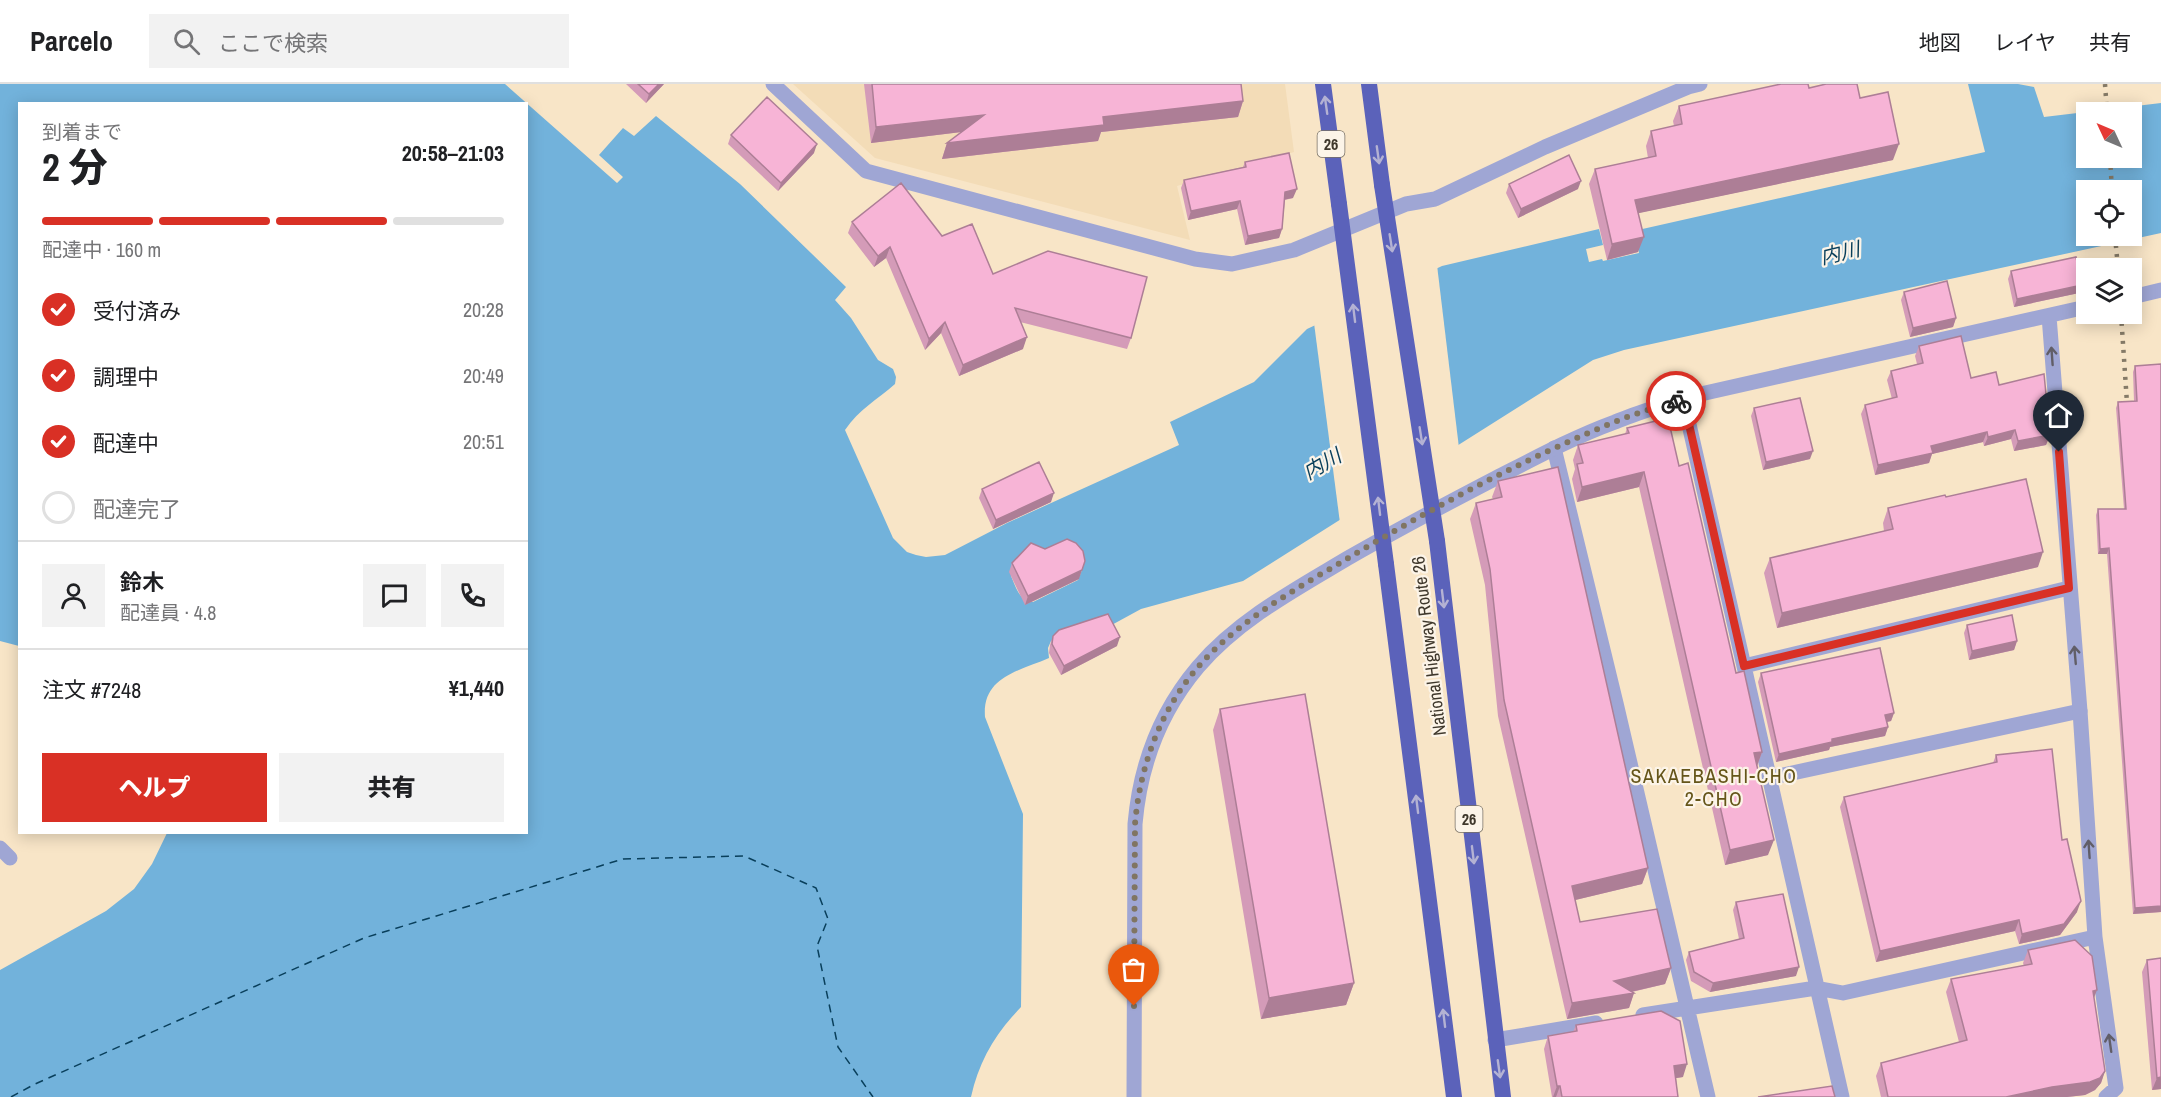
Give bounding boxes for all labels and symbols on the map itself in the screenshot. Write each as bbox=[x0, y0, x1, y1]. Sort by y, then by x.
one-way arrow bbox=[1320, 95, 1331, 115]
north arrow bbox=[2076, 102, 2142, 168]
road number: 26 bbox=[1318, 131, 1344, 157]
one-way arrow bbox=[1373, 145, 1384, 165]
one-way arrow bbox=[1386, 232, 1397, 252]
water label: 内川 bbox=[1817, 234, 1864, 270]
one-way arrow bbox=[1348, 304, 1359, 323]
one-way arrow bbox=[2046, 346, 2057, 366]
courier bbox=[1646, 371, 1706, 431]
pin bbox=[2033, 390, 2084, 452]
one-way arrow bbox=[1415, 425, 1426, 445]
water label: 内川 bbox=[1298, 441, 1348, 485]
one-way arrow bbox=[1373, 497, 1384, 517]
street label: National Highway Route 26 bbox=[1405, 555, 1452, 737]
one-way arrow bbox=[1438, 588, 1449, 608]
one-way arrow bbox=[2069, 645, 2080, 665]
district label: SAKAEBASHI-CHO 2-CHO bbox=[1631, 762, 1797, 812]
one-way arrow bbox=[1411, 794, 1422, 814]
road number: 26 bbox=[1456, 806, 1482, 832]
one-way arrow bbox=[2084, 840, 2095, 860]
one-way arrow bbox=[1468, 845, 1479, 864]
pin bbox=[1108, 944, 1159, 1006]
one-way arrow bbox=[1438, 1009, 1449, 1029]
one-way arrow bbox=[2104, 1034, 2115, 1054]
one-way arrow bbox=[1494, 1059, 1505, 1079]

